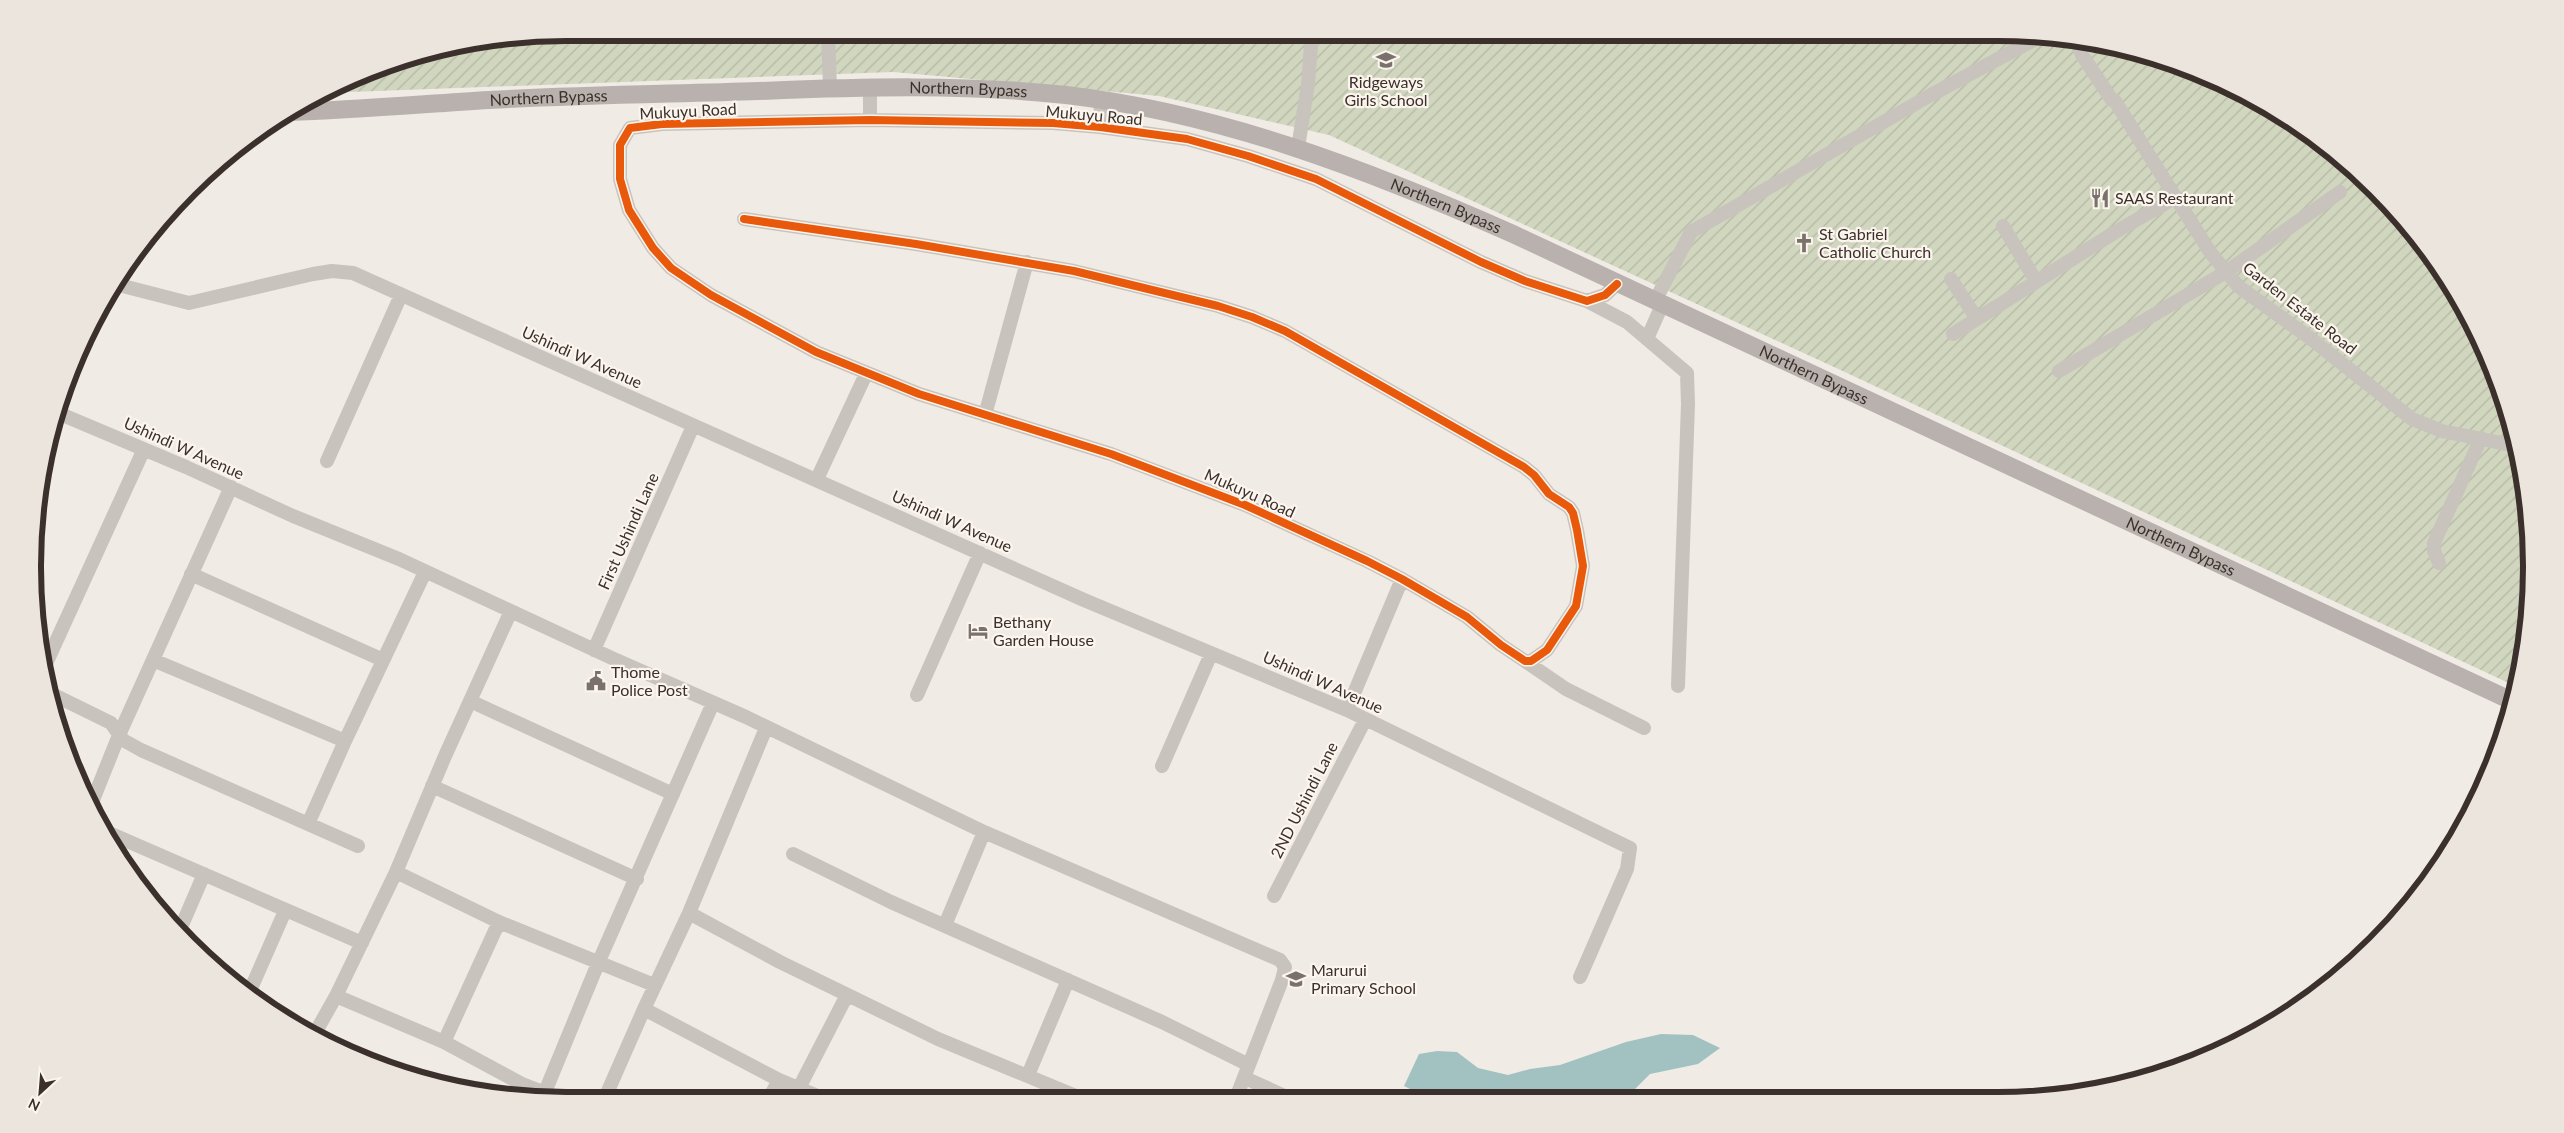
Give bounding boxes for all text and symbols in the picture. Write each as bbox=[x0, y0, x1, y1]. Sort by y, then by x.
school or university icon: Ridgeways Girls School bbox=[1375, 49, 1397, 71]
place label: Ridgeways Girls School bbox=[1344, 72, 1428, 109]
street label: Northern Bypass bbox=[909, 77, 1028, 100]
street label: Northern Bypass bbox=[489, 85, 608, 109]
street label: Mukuyu Road bbox=[639, 98, 737, 123]
street label: Mukuyu Road bbox=[1045, 101, 1143, 128]
street label: Northern Bypass bbox=[1388, 174, 1505, 237]
restaurant icon: SAAS Restaurant bbox=[2089, 187, 2111, 209]
place label: SAAS Restaurant bbox=[2115, 188, 2234, 207]
place label: St Gabriel Catholic Church bbox=[1819, 224, 1931, 261]
church icon: St Gabriel Catholic Church bbox=[1793, 232, 1815, 254]
street label: Garden Estate Road bbox=[2240, 257, 2361, 358]
street label: Ushindi W Avenue bbox=[519, 322, 645, 392]
street label: Northern Bypass bbox=[1757, 341, 1872, 408]
street label: Ushindi W Avenue bbox=[121, 413, 247, 483]
street label: Mukuyu Road bbox=[1202, 464, 1299, 521]
street label: First Ushindi Lane bbox=[593, 469, 662, 592]
street label: Ushindi W Avenue bbox=[889, 486, 1015, 556]
street label: Northern Bypass bbox=[2124, 512, 2239, 579]
place label: Bethany Garden House bbox=[993, 612, 1094, 649]
hotel icon: Bethany Garden House bbox=[967, 620, 989, 642]
street label: Ushindi W Avenue bbox=[1260, 647, 1386, 717]
place label: Thome Police Post bbox=[611, 662, 688, 699]
public building icon: Thome Police Post bbox=[585, 670, 607, 692]
street label: 2ND Ushindi Lane bbox=[1266, 738, 1341, 861]
place label: Marurui Primary School bbox=[1311, 960, 1416, 997]
school or university icon: Marurui Primary School bbox=[1285, 968, 1307, 990]
north arrow bbox=[15, 1068, 65, 1118]
text: N bbox=[26, 1095, 43, 1115]

